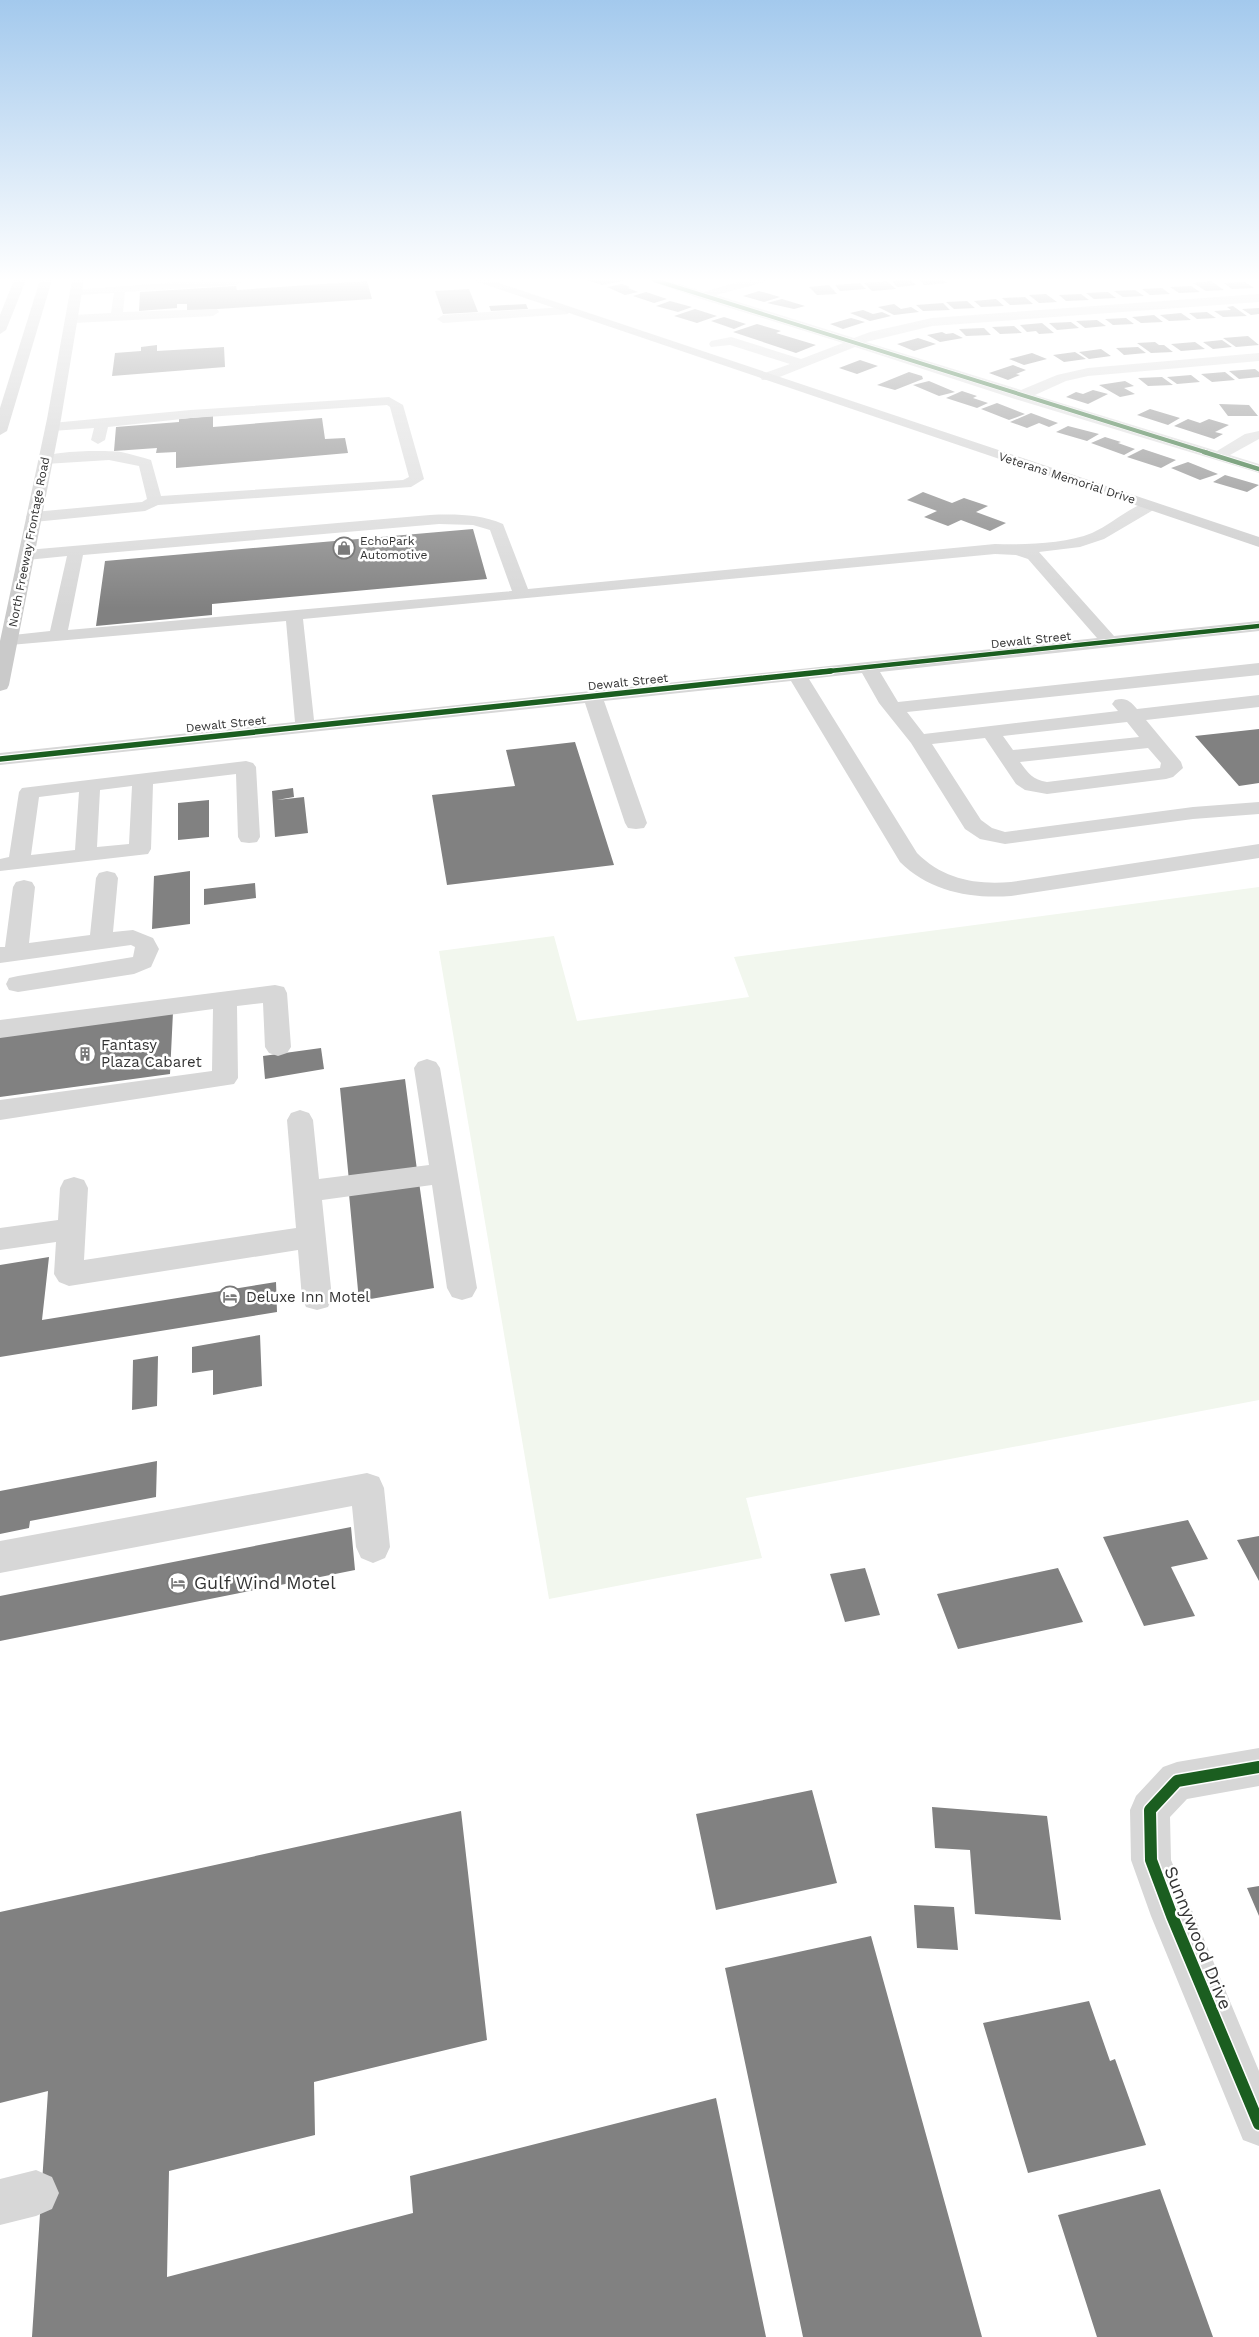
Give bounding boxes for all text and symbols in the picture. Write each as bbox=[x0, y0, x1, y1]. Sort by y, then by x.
street label: Veterans Memorial Drive bbox=[997, 449, 1137, 507]
street label: North Freeway Frontage Road bbox=[6, 456, 52, 628]
place label: EchoPark Automotive bbox=[360, 534, 427, 562]
shop icon: EchoPark Automotive bbox=[332, 536, 356, 560]
street label: Dewalt Street bbox=[990, 629, 1072, 651]
street label: Dewalt Street bbox=[587, 671, 669, 693]
street label: Dewalt Street bbox=[185, 713, 267, 735]
place label: Fantasy Plaza Cabaret bbox=[101, 1036, 202, 1071]
building icon: Fantasy Plaza Cabaret bbox=[73, 1042, 97, 1066]
hotel icon: Deluxe Inn Motel bbox=[218, 1285, 242, 1309]
place label: Deluxe Inn Motel bbox=[246, 1288, 370, 1306]
hotel icon: Gulf Wind Motel bbox=[166, 1571, 190, 1595]
place label: Gulf Wind Motel bbox=[194, 1572, 336, 1593]
street label: Sunnywood Drive bbox=[1160, 1863, 1237, 2012]

